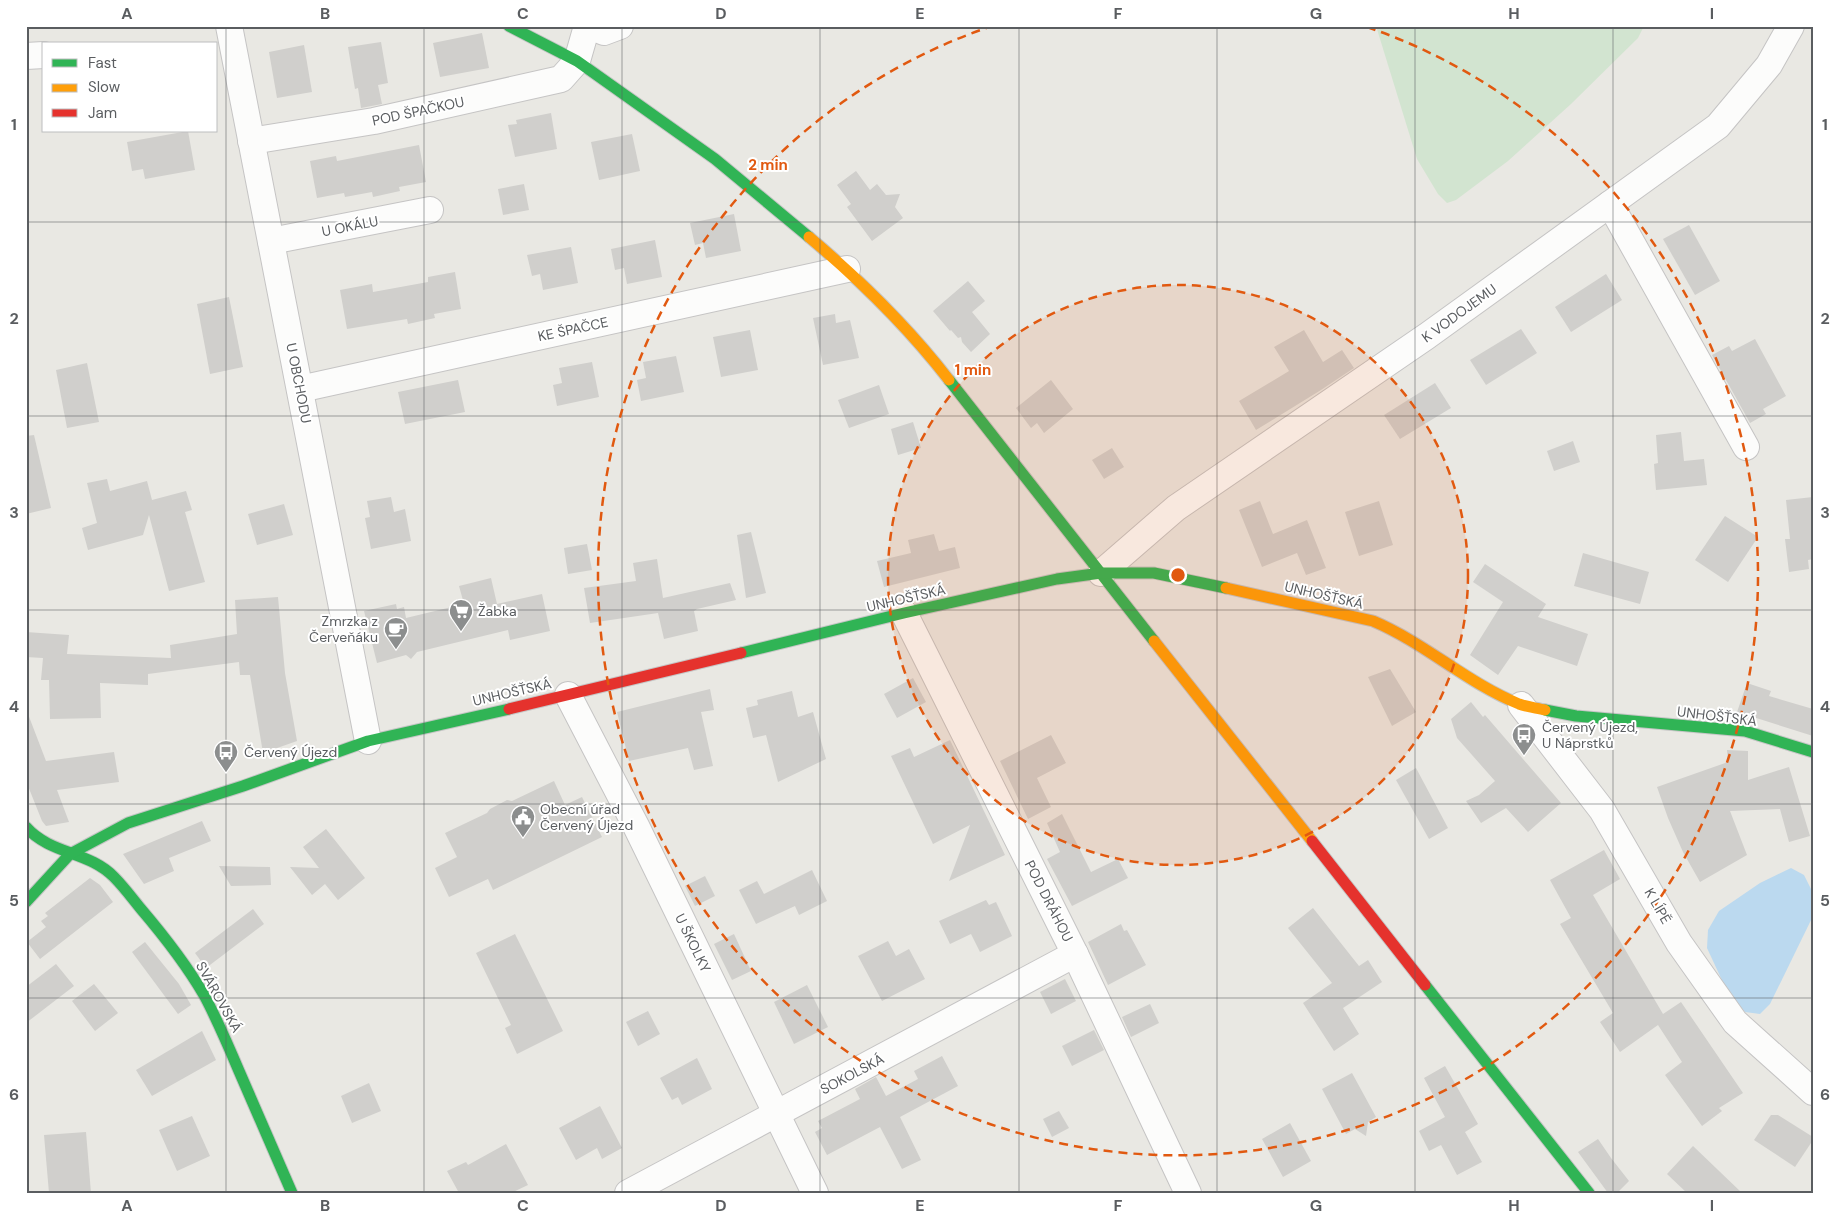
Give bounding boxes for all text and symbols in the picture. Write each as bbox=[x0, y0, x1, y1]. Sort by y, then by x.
text: A bbox=[121, 3, 133, 24]
text: B bbox=[320, 3, 330, 24]
text: C bbox=[517, 3, 529, 24]
text: D bbox=[715, 3, 727, 24]
text: E bbox=[915, 3, 925, 24]
text: F bbox=[1114, 3, 1123, 24]
text: G bbox=[1310, 3, 1322, 24]
text: H bbox=[1508, 3, 1520, 24]
text: I bbox=[1710, 3, 1714, 24]
legend bbox=[42, 42, 218, 132]
text: Fast bbox=[88, 53, 117, 73]
text: Slow bbox=[88, 77, 121, 97]
street label: POD ŠPAČKOU bbox=[370, 92, 466, 130]
text: Jam bbox=[88, 103, 117, 123]
text: 1 bbox=[11, 114, 17, 135]
text: 1 bbox=[1822, 114, 1828, 135]
text: 2 min bbox=[748, 155, 788, 175]
street label: U OKÁLU bbox=[320, 212, 380, 240]
street label: K VODOJEMU bbox=[1418, 280, 1500, 346]
text: 2 bbox=[9, 308, 19, 329]
text: 2 bbox=[1820, 308, 1830, 329]
street label: KE ŠPAČCE bbox=[536, 313, 610, 345]
street label: U OBCHODU bbox=[282, 341, 316, 425]
text: 1 min bbox=[955, 360, 991, 380]
text: 3 bbox=[9, 502, 19, 523]
text: 3 bbox=[1820, 502, 1830, 523]
centre of rings bbox=[1169, 566, 1187, 584]
street label: UNHOŠŤSKÁ bbox=[1283, 577, 1365, 613]
street label: UNHOŠŤSKÁ bbox=[865, 580, 947, 616]
supermarket icon: Žabka bbox=[448, 598, 474, 632]
place label: Žabka bbox=[478, 602, 517, 620]
place label: Zmrzka z Červeňáku bbox=[309, 612, 378, 646]
cafe icon: Zmrzka z Červeňáku bbox=[383, 616, 409, 650]
street label: UNHOŠŤSKÁ bbox=[471, 674, 553, 710]
text: 4 bbox=[9, 696, 19, 717]
text: 4 bbox=[1820, 696, 1830, 717]
street label: UNHOŠŤSKÁ bbox=[1676, 702, 1758, 730]
place label: Červený Újezd, U Náprstků bbox=[1542, 718, 1638, 752]
bus stop icon: Červený Újezd, U Náprstků bbox=[1511, 722, 1537, 756]
bus stop icon: Červený Újezd bbox=[213, 739, 239, 773]
place label: Červený Újezd bbox=[244, 743, 337, 761]
place label: Obecní úřad Červený Újezd bbox=[540, 800, 633, 834]
public building icon: Obecní úřad Červený Újezd bbox=[510, 804, 536, 838]
street label: POD DRÁHOU bbox=[1021, 857, 1077, 945]
street label: K LÍPĚ bbox=[1641, 885, 1675, 927]
text: 5 bbox=[9, 890, 19, 911]
text: 5 bbox=[1820, 890, 1830, 911]
street label: U ŠKOLKY bbox=[671, 911, 715, 975]
street label: SVÁROVSKÁ bbox=[192, 958, 246, 1036]
street label: SOKOLSKÁ bbox=[817, 1050, 887, 1098]
text: 6 bbox=[9, 1084, 19, 1105]
text: 6 bbox=[1820, 1084, 1830, 1105]
text: A bbox=[121, 1195, 133, 1216]
text: B bbox=[320, 1195, 330, 1216]
text: C bbox=[517, 1195, 529, 1216]
text: D bbox=[715, 1195, 727, 1216]
text: E bbox=[915, 1195, 925, 1216]
text: F bbox=[1114, 1195, 1123, 1216]
text: G bbox=[1310, 1195, 1322, 1216]
text: H bbox=[1508, 1195, 1520, 1216]
text: I bbox=[1710, 1195, 1714, 1216]

